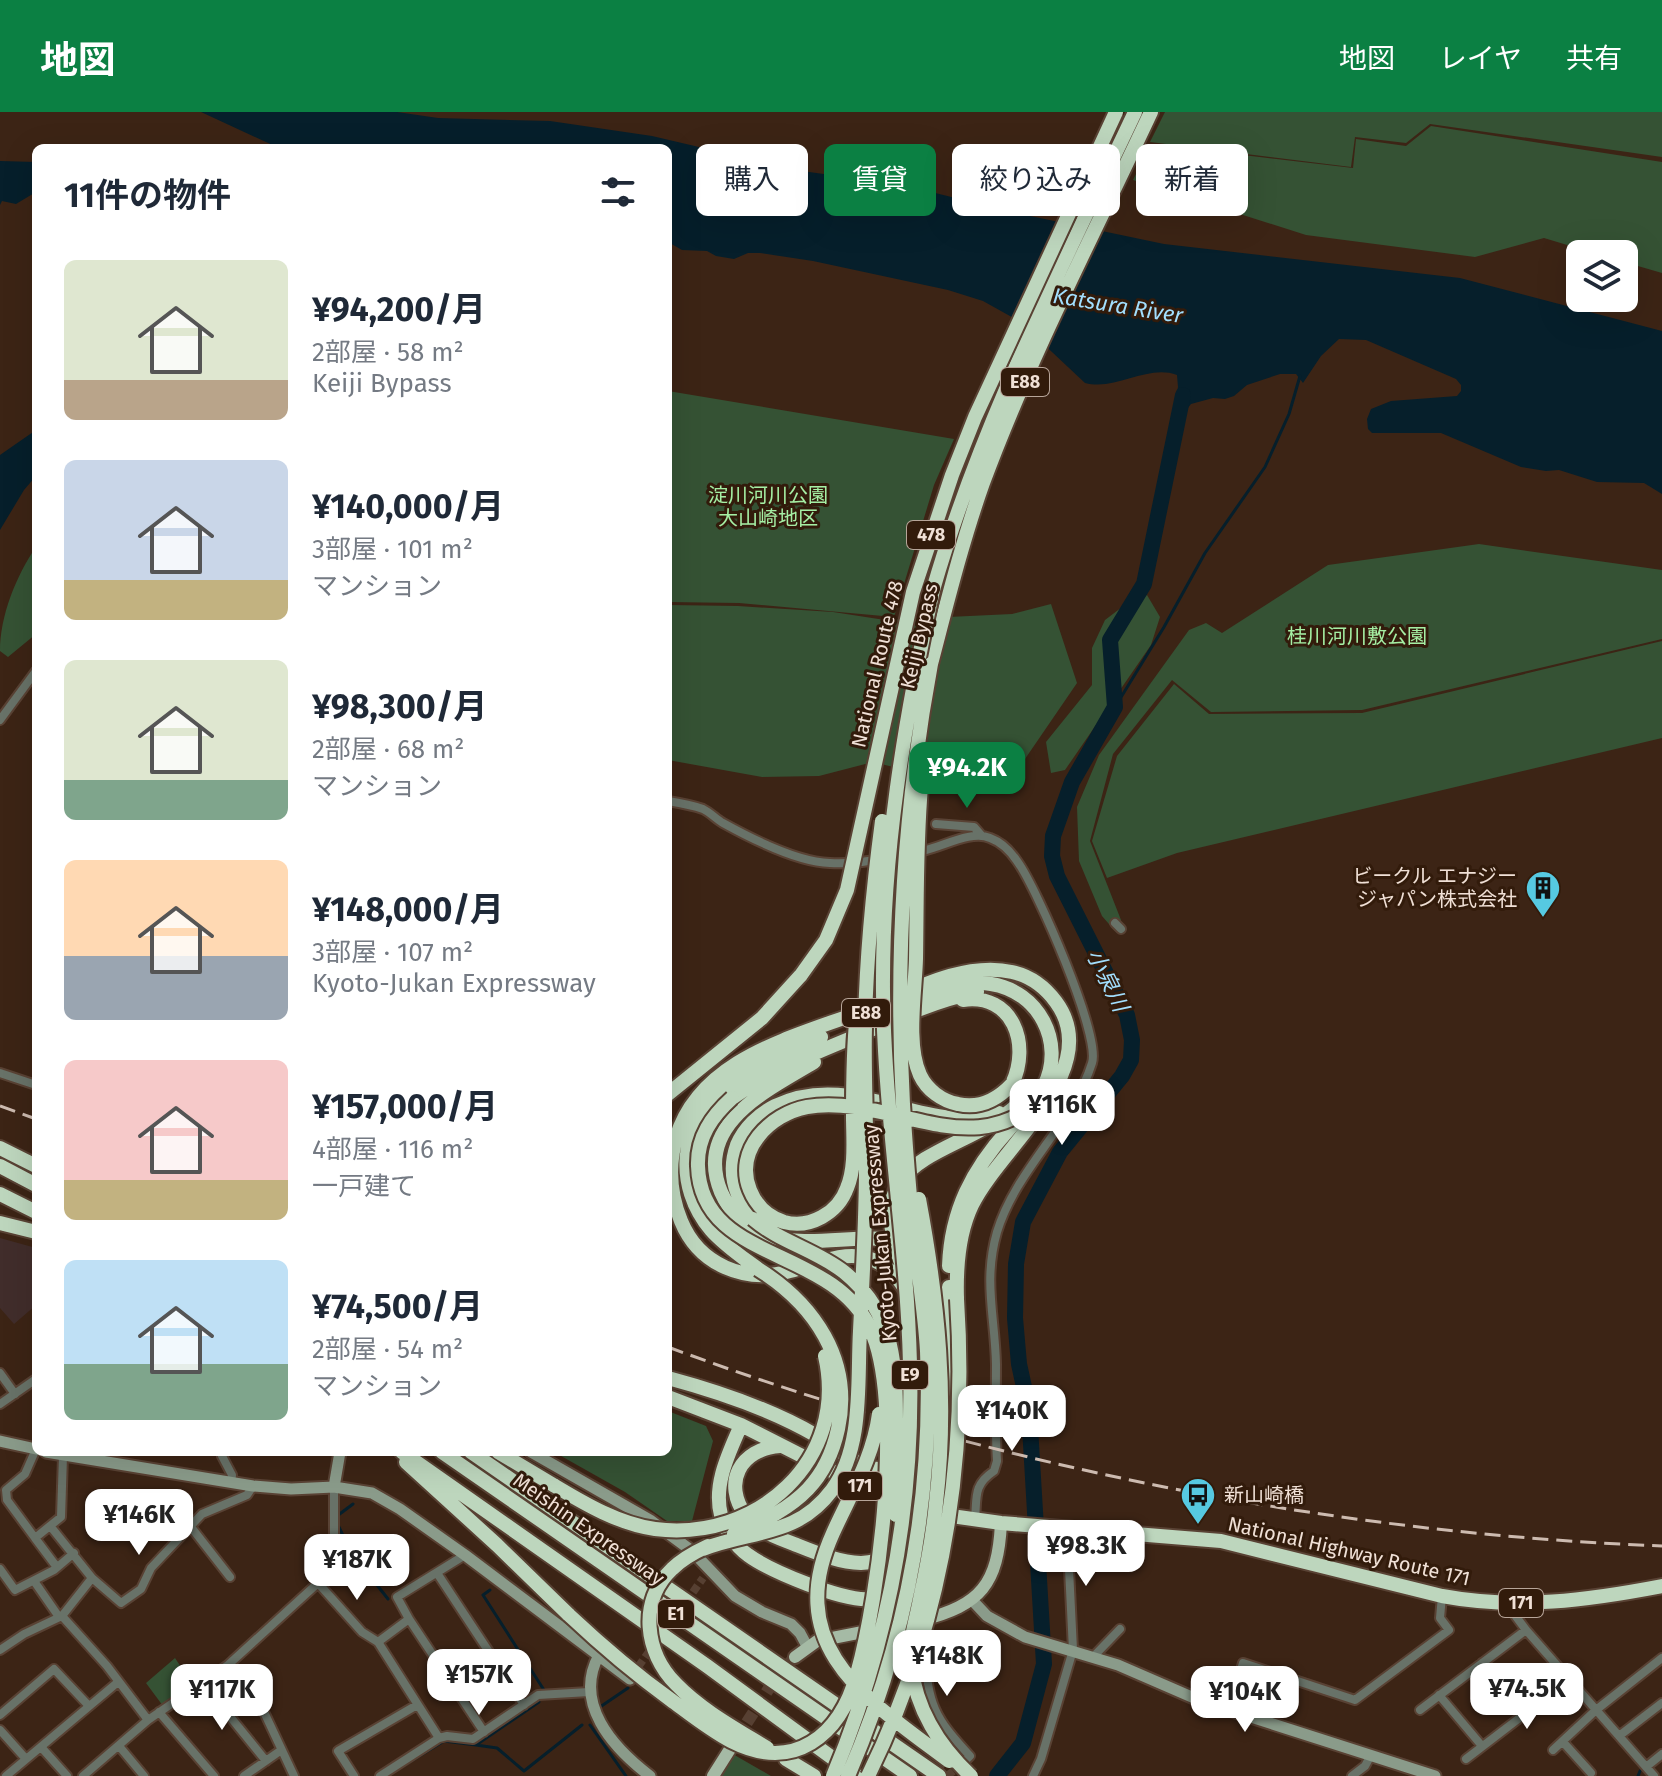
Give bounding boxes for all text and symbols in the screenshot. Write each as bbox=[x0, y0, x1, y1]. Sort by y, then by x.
text: 地図 bbox=[40, 37, 116, 83]
text: 地図 bbox=[1339, 42, 1395, 75]
text: レイヤ bbox=[1439, 42, 1522, 75]
text: 共有 bbox=[1566, 42, 1622, 75]
chip: 購入 bbox=[696, 144, 808, 216]
chip: 賃貸 bbox=[824, 144, 936, 216]
chip: 絞り込み bbox=[952, 144, 1120, 216]
chip: 新着 bbox=[1136, 144, 1248, 216]
icon: filters bbox=[596, 170, 640, 214]
text: 11件の物件 bbox=[64, 175, 231, 216]
map controls bbox=[1566, 240, 1638, 312]
button: layers bbox=[1566, 240, 1638, 312]
water label: Katsura River bbox=[1051, 282, 1185, 329]
text: ¥94,200/月 bbox=[312, 289, 486, 330]
icon: home bbox=[128, 292, 224, 388]
text: 2部屋 · 58 m² bbox=[312, 337, 464, 368]
text: Keiji Bypass bbox=[312, 368, 452, 399]
road number: E88 bbox=[1001, 368, 1049, 396]
park label: 淀川河川公園 大山崎地区 bbox=[708, 483, 828, 530]
text: ¥140,000/月 bbox=[312, 486, 504, 527]
icon: home bbox=[128, 492, 224, 588]
road number: 478 bbox=[907, 521, 955, 549]
text: 3部屋 · 101 m² bbox=[312, 534, 473, 565]
text: マンション bbox=[312, 571, 442, 602]
street label: National Route 478 bbox=[846, 578, 908, 750]
street label: Keiji Bypass bbox=[895, 581, 943, 691]
park label: 桂川河川敷公園 bbox=[1287, 624, 1427, 648]
text: ¥98,300/月 bbox=[312, 686, 487, 727]
icon: home bbox=[128, 692, 224, 788]
text: 2部屋 · 68 m² bbox=[312, 734, 465, 765]
pin: ¥94.2K bbox=[902, 742, 1032, 810]
text: ¥94.2K bbox=[927, 752, 1007, 783]
text: マンション bbox=[312, 771, 442, 802]
place label: ビークル エナジー ジャパン株式会社 bbox=[1352, 864, 1517, 911]
building icon: ビークル エナジー ジャパン株式会社 bbox=[1524, 869, 1562, 919]
text: ¥148,000/月 bbox=[312, 889, 504, 930]
icon: home bbox=[128, 892, 224, 988]
text: 3部屋 · 107 m² bbox=[312, 937, 473, 968]
water label: 小泉川 bbox=[1081, 945, 1135, 1018]
text: Kyoto-Jukan Expressway bbox=[312, 968, 596, 999]
road number: E88 bbox=[842, 999, 890, 1027]
pin: ¥116K bbox=[1006, 1079, 1118, 1147]
text: ¥157,000/月 bbox=[312, 1086, 498, 1127]
text: ¥116K bbox=[1028, 1089, 1096, 1120]
icon: home bbox=[128, 1092, 224, 1188]
street label: Kyoto-Jukan Expressway bbox=[859, 1123, 901, 1343]
text: 4部屋 · 116 m² bbox=[312, 1134, 473, 1165]
text: 一戸建て bbox=[312, 1171, 416, 1202]
text: ¥74,500/月 bbox=[312, 1286, 483, 1327]
icon: home bbox=[128, 1292, 224, 1388]
text: 2部屋 · 54 m² bbox=[312, 1334, 463, 1365]
road number: E9 bbox=[892, 1361, 928, 1389]
text: マンション bbox=[312, 1371, 442, 1402]
pin: ¥140K bbox=[956, 1385, 1068, 1453]
text: ¥140K bbox=[976, 1395, 1048, 1426]
street label: Meishin Expressway bbox=[509, 1468, 669, 1590]
road number: 171 bbox=[838, 1472, 882, 1500]
bus stop icon: 新山崎橋 bbox=[1179, 1476, 1217, 1526]
place label: 新山崎橋 bbox=[1224, 1483, 1304, 1507]
pin: ¥146K bbox=[83, 1489, 195, 1557]
text: ¥146K bbox=[103, 1499, 175, 1530]
street label: National Highway Route 171 bbox=[1226, 1511, 1472, 1591]
pin: ¥98.3K bbox=[1021, 1520, 1151, 1588]
text: ¥98.3K bbox=[1046, 1530, 1126, 1561]
pin: ¥187K bbox=[301, 1534, 413, 1602]
text: ¥187K bbox=[322, 1544, 392, 1575]
road number: 171 bbox=[1499, 1589, 1543, 1617]
road number: E1 bbox=[658, 1600, 694, 1628]
pin: ¥148K bbox=[891, 1630, 1003, 1698]
text: ¥148K bbox=[911, 1640, 983, 1671]
pin: ¥157K bbox=[423, 1649, 535, 1717]
text: ¥157K bbox=[445, 1659, 513, 1690]
pin: ¥74.5K bbox=[1462, 1663, 1592, 1731]
pin: ¥117K bbox=[166, 1664, 278, 1732]
pin: ¥104K bbox=[1189, 1666, 1301, 1734]
text: ¥74.5K bbox=[1488, 1673, 1566, 1704]
text: ¥117K bbox=[189, 1674, 255, 1705]
text: ¥104K bbox=[1209, 1676, 1281, 1707]

